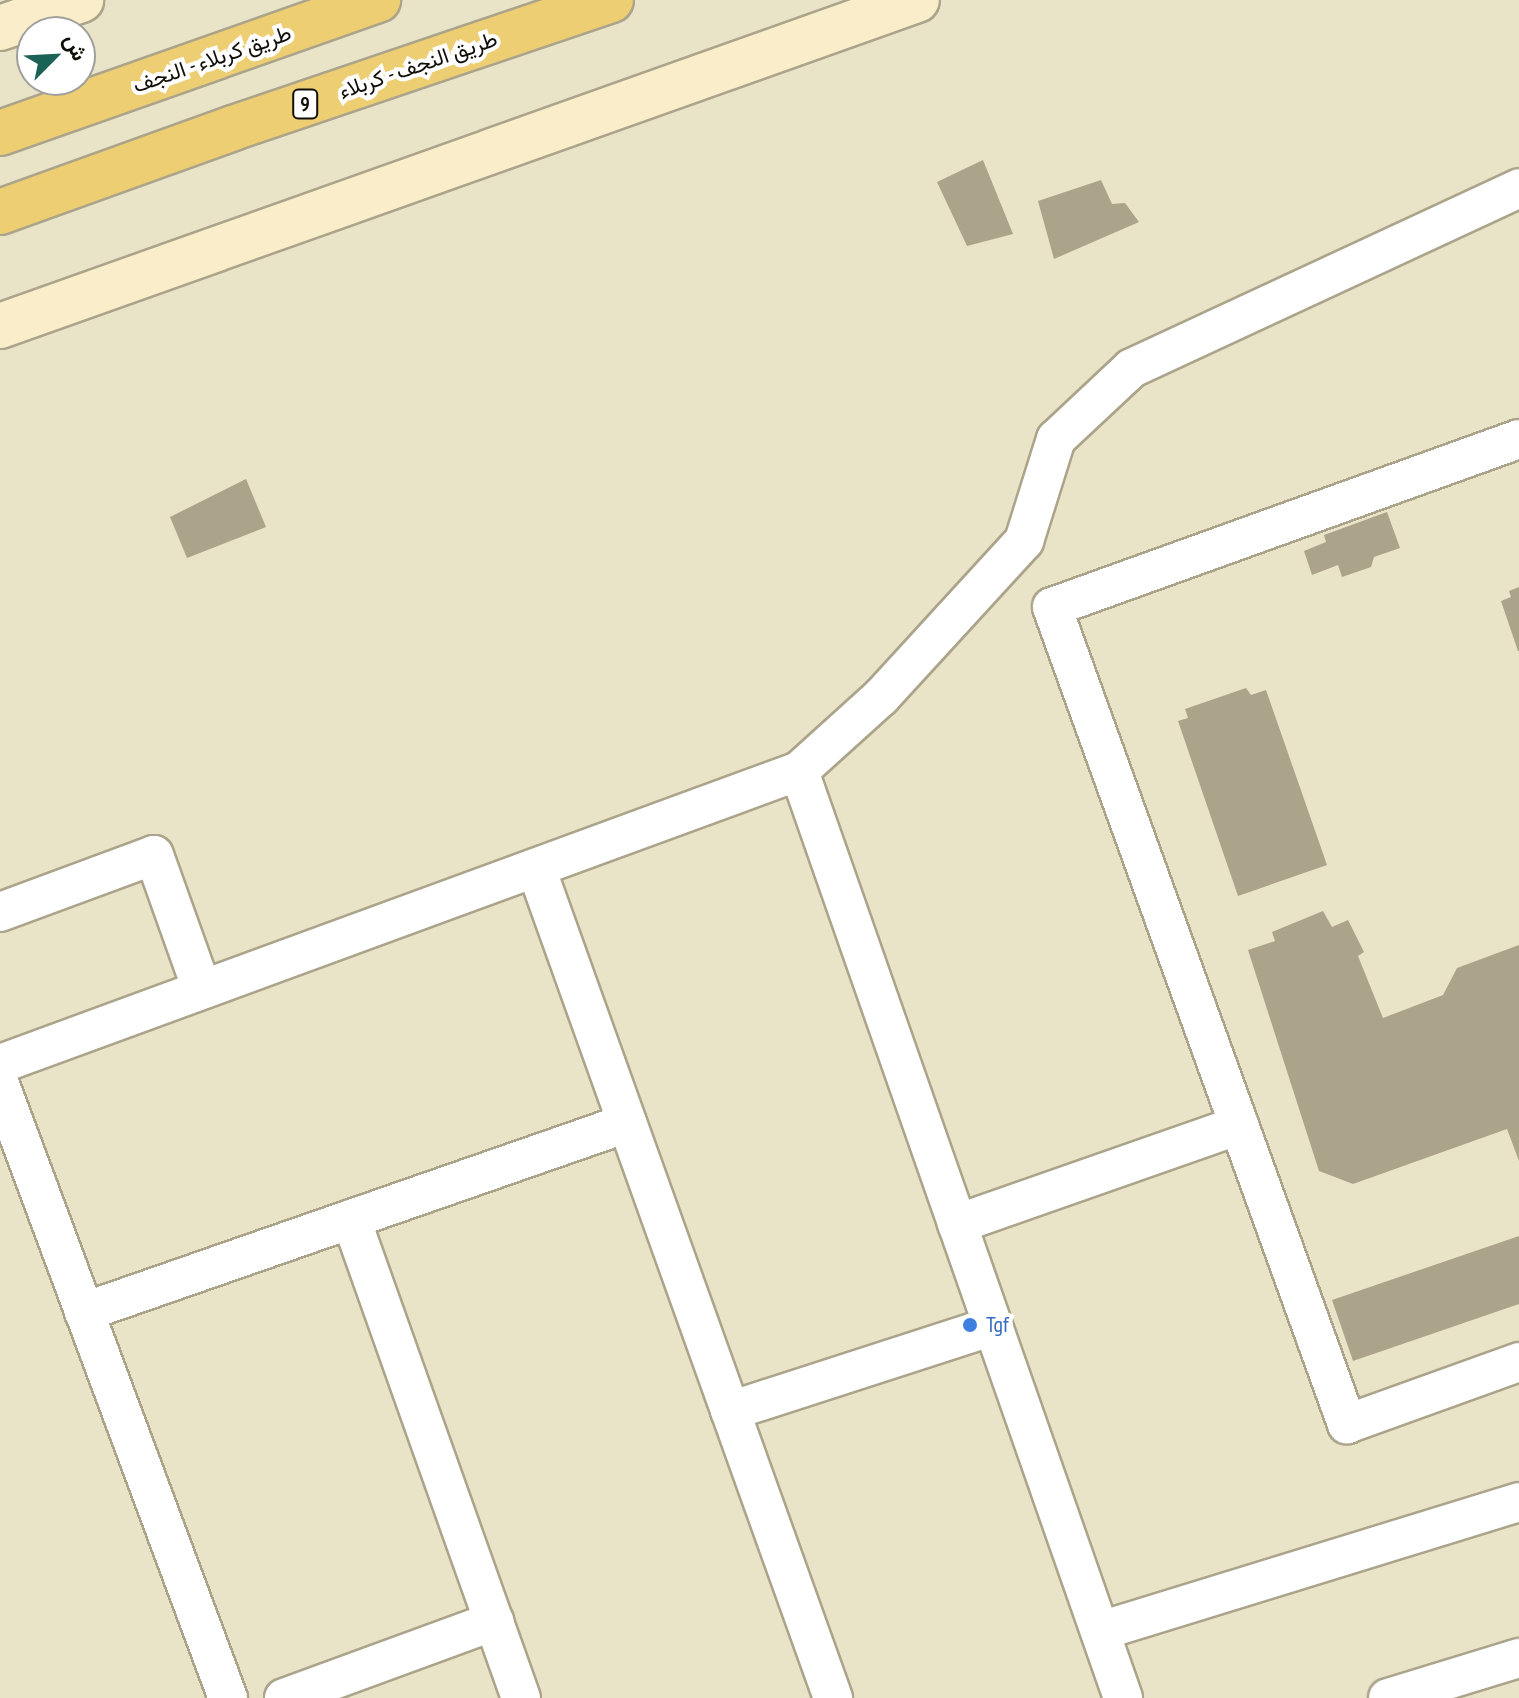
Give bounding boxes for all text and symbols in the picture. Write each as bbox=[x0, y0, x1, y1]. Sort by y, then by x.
north arrow bbox=[16, 16, 96, 96]
street label: طريق کربلاء - النجف bbox=[128, 19, 296, 99]
street label: طريق النجف - کربلاء bbox=[334, 25, 502, 105]
text: ش bbox=[58, 29, 94, 65]
road number: 9 bbox=[291, 88, 319, 120]
place label: Tgf bbox=[986, 1312, 1009, 1338]
marker: Tgf bbox=[961, 1316, 979, 1334]

